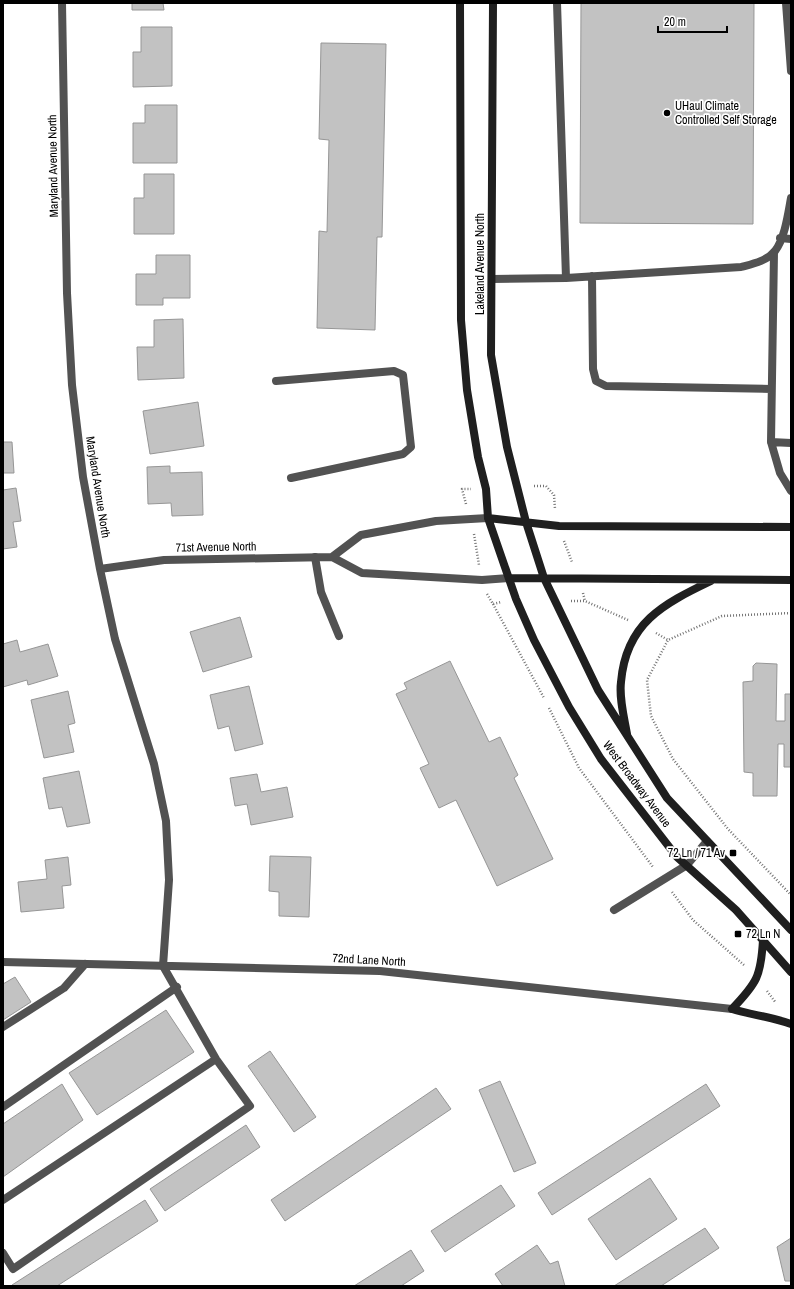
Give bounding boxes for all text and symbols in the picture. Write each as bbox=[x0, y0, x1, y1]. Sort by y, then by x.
scale bar bbox=[658, 8, 727, 34]
text: 20 m bbox=[664, 14, 686, 30]
place label: UHaul Climate Controlled Self Storage bbox=[675, 98, 777, 128]
marker: UHaul Climate Controlled Self Storage bbox=[662, 108, 672, 118]
street label: Maryland Avenue North bbox=[44, 115, 62, 217]
street label: Lakeland Avenue North bbox=[472, 213, 488, 315]
street label: Maryland Avenue North bbox=[82, 435, 114, 539]
street label: 71st Avenue North bbox=[175, 538, 257, 556]
street label: West Broadway Avenue bbox=[599, 738, 675, 830]
place label: 72 Ln / 71 Av bbox=[668, 845, 725, 861]
marker: 72 Ln / 71 Av bbox=[728, 848, 738, 858]
place label: 72 Ln N bbox=[746, 926, 780, 942]
marker: 72 Ln N bbox=[733, 929, 743, 939]
street label: 72nd Lane North bbox=[332, 950, 406, 970]

